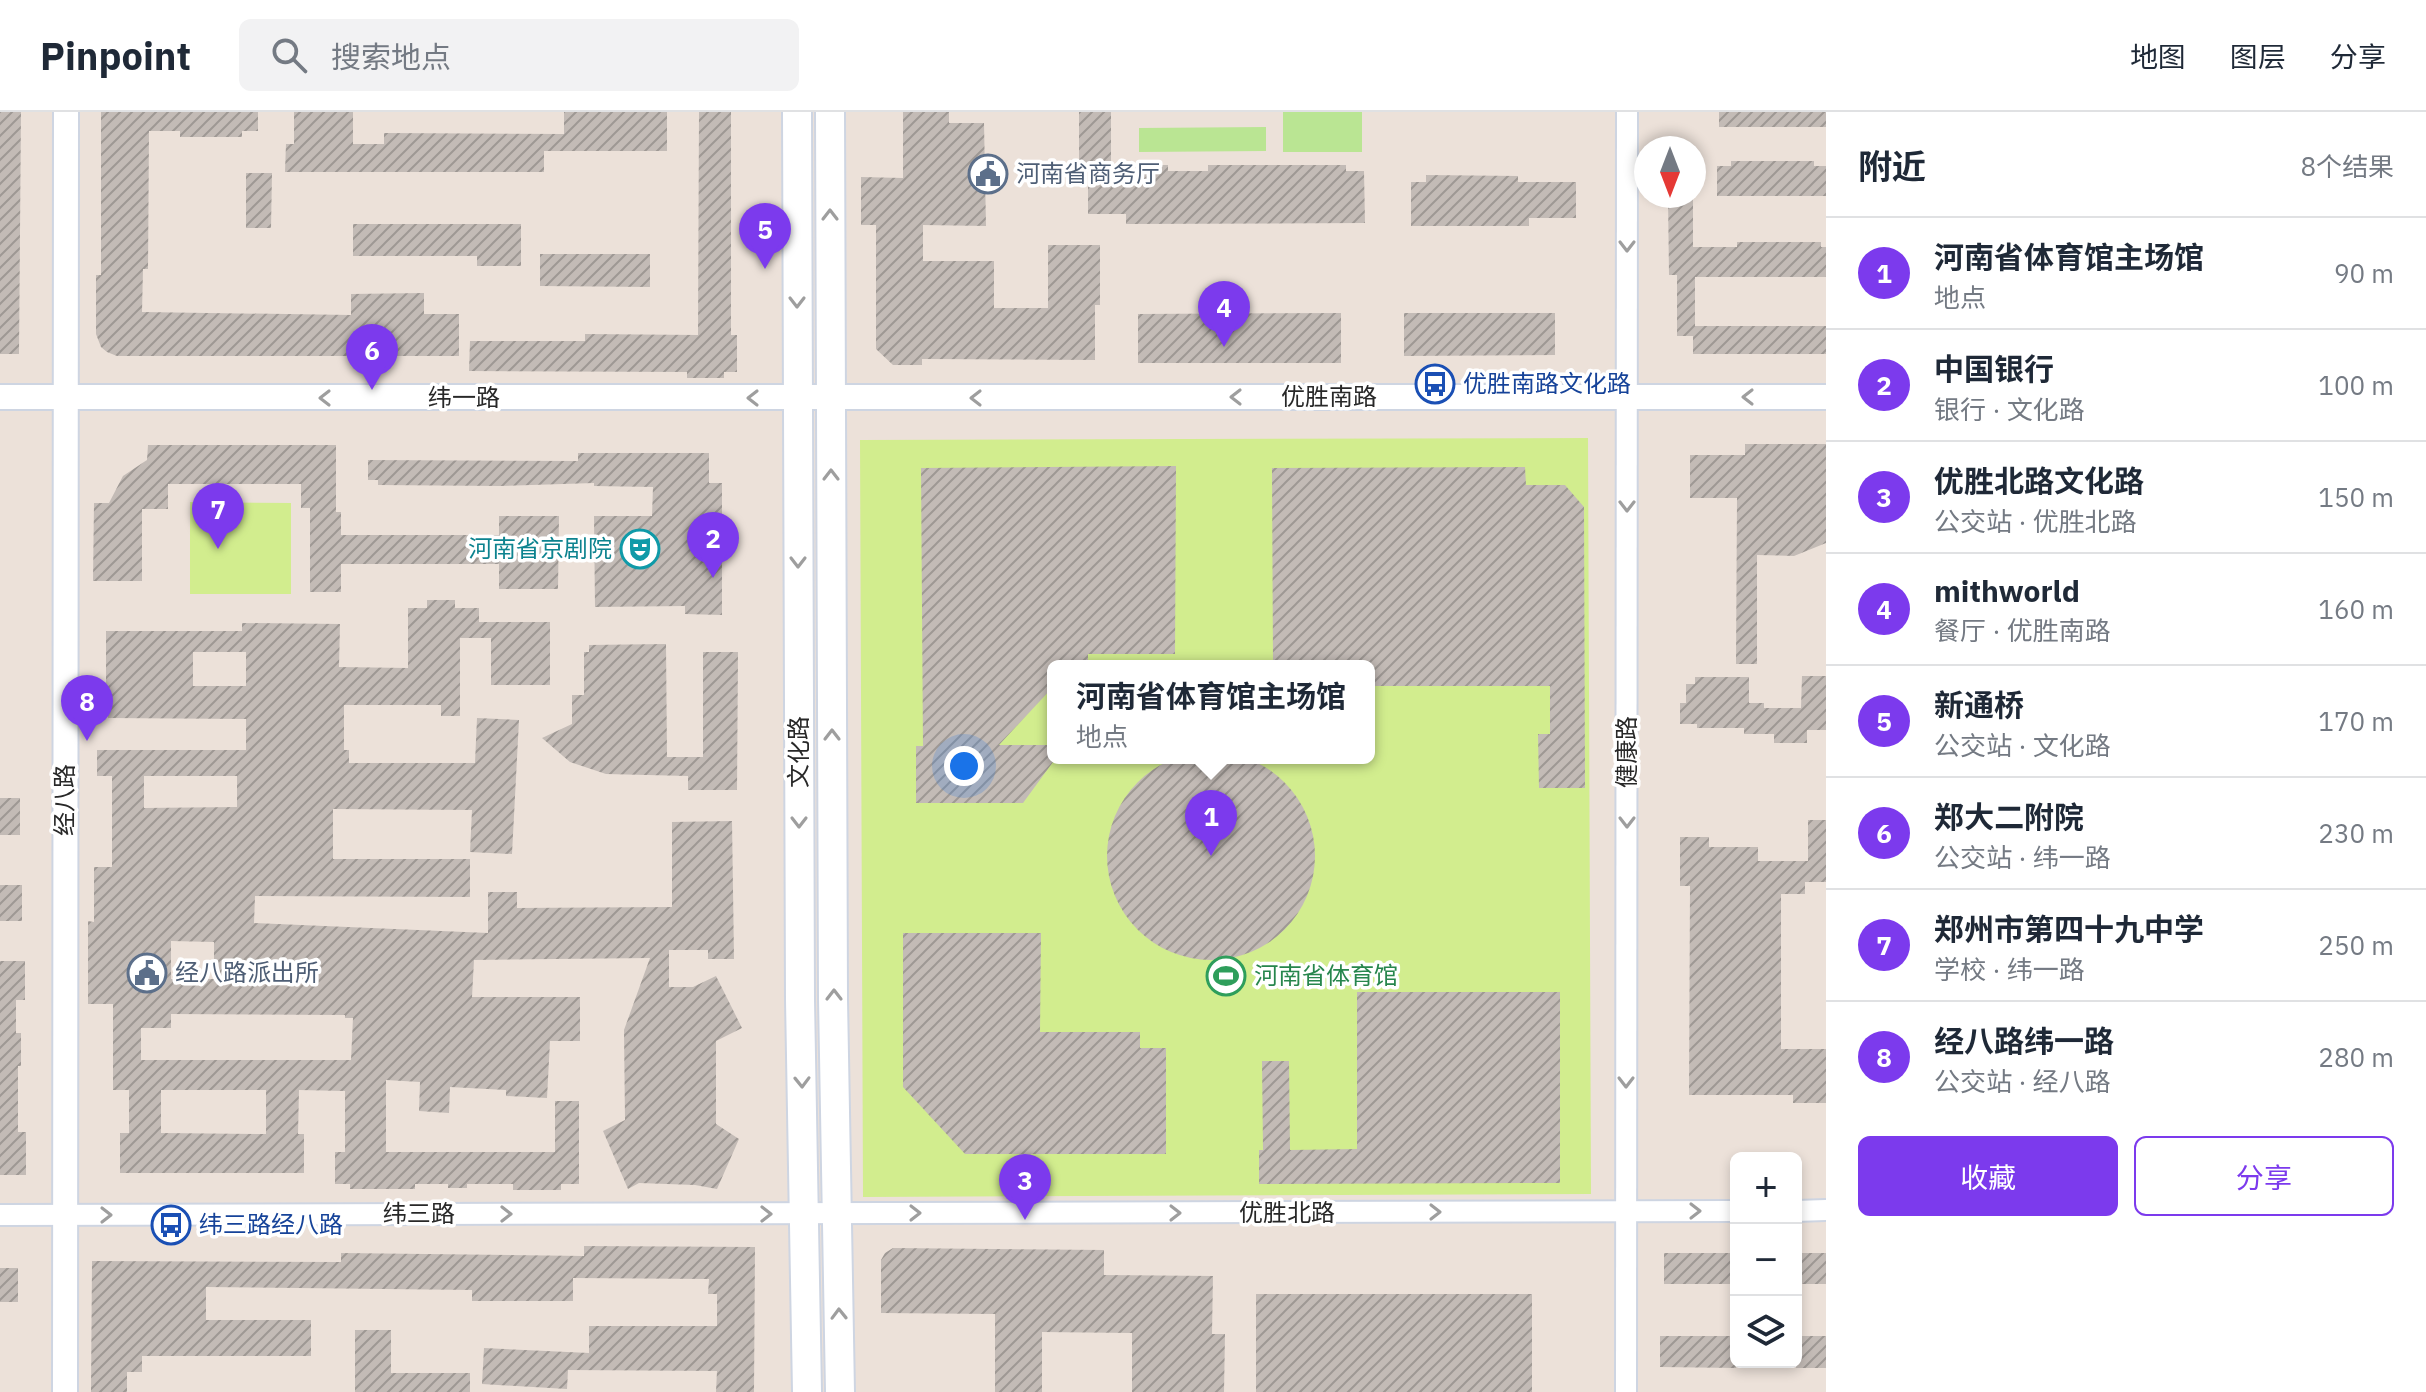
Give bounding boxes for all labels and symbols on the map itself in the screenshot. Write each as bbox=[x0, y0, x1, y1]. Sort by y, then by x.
north arrow bbox=[1634, 136, 1706, 208]
public building icon: 河南省商务厅 bbox=[967, 153, 1009, 195]
place label: 河南省商务厅 bbox=[1016, 157, 1160, 189]
pin: 5 bbox=[739, 203, 791, 269]
one-way arrow bbox=[821, 208, 839, 221]
one-way arrow bbox=[1618, 240, 1636, 253]
pin: 4 bbox=[1198, 281, 1250, 347]
one-way arrow bbox=[788, 296, 806, 309]
pin: 6 bbox=[346, 324, 398, 390]
bus stop icon: 优胜南路文化路 bbox=[1414, 363, 1456, 405]
place label: 优胜南路文化路 bbox=[1463, 367, 1631, 399]
street label: 优胜南路 bbox=[1281, 380, 1377, 412]
street label: 纬一路 bbox=[428, 381, 500, 413]
one-way arrow bbox=[1229, 388, 1242, 406]
one-way arrow bbox=[1741, 388, 1754, 406]
one-way arrow bbox=[318, 389, 331, 407]
one-way arrow bbox=[746, 389, 759, 407]
one-way arrow bbox=[969, 389, 982, 407]
one-way arrow bbox=[823, 468, 840, 481]
pin: 7 bbox=[192, 483, 244, 549]
one-way arrow bbox=[1618, 500, 1636, 513]
pin: 2 bbox=[687, 512, 739, 578]
theatre icon: 河南省京剧院 bbox=[619, 528, 661, 570]
place label: 河南省京剧院 bbox=[468, 532, 612, 564]
one-way arrow bbox=[790, 556, 807, 569]
pin: 8 bbox=[61, 675, 113, 741]
street label: 文化路 bbox=[782, 716, 814, 788]
street label: 健康路 bbox=[1610, 716, 1642, 788]
one-way arrow bbox=[823, 728, 841, 741]
your location bbox=[944, 746, 984, 786]
street label: 经八路 bbox=[48, 764, 80, 836]
pin: 1 bbox=[1185, 790, 1237, 856]
one-way arrow bbox=[790, 816, 808, 829]
one-way arrow bbox=[1618, 816, 1636, 829]
public building icon: 经八路派出所 bbox=[126, 952, 168, 994]
sports icon: 河南省体育馆 bbox=[1205, 955, 1247, 997]
place label: 经八路派出所 bbox=[175, 956, 319, 988]
place label: 河南省体育馆 bbox=[1254, 959, 1398, 991]
one-way arrow bbox=[825, 988, 842, 1001]
one-way arrow bbox=[793, 1076, 810, 1089]
one-way arrow bbox=[1617, 1076, 1635, 1089]
pin: 3 bbox=[999, 1154, 1051, 1220]
street label: 优胜北路 bbox=[1239, 1196, 1335, 1228]
street label: 纬三路 bbox=[383, 1197, 455, 1229]
one-way arrow bbox=[1429, 1203, 1442, 1221]
one-way arrow bbox=[1689, 1203, 1702, 1220]
bus stop icon: 纬三路经八路 bbox=[150, 1204, 192, 1246]
one-way arrow bbox=[909, 1204, 922, 1222]
one-way arrow bbox=[1169, 1204, 1182, 1222]
one-way arrow bbox=[500, 1205, 513, 1223]
one-way arrow bbox=[760, 1205, 773, 1222]
one-way arrow bbox=[100, 1206, 113, 1224]
place label: 纬三路经八路 bbox=[199, 1208, 343, 1240]
one-way arrow bbox=[830, 1307, 848, 1320]

